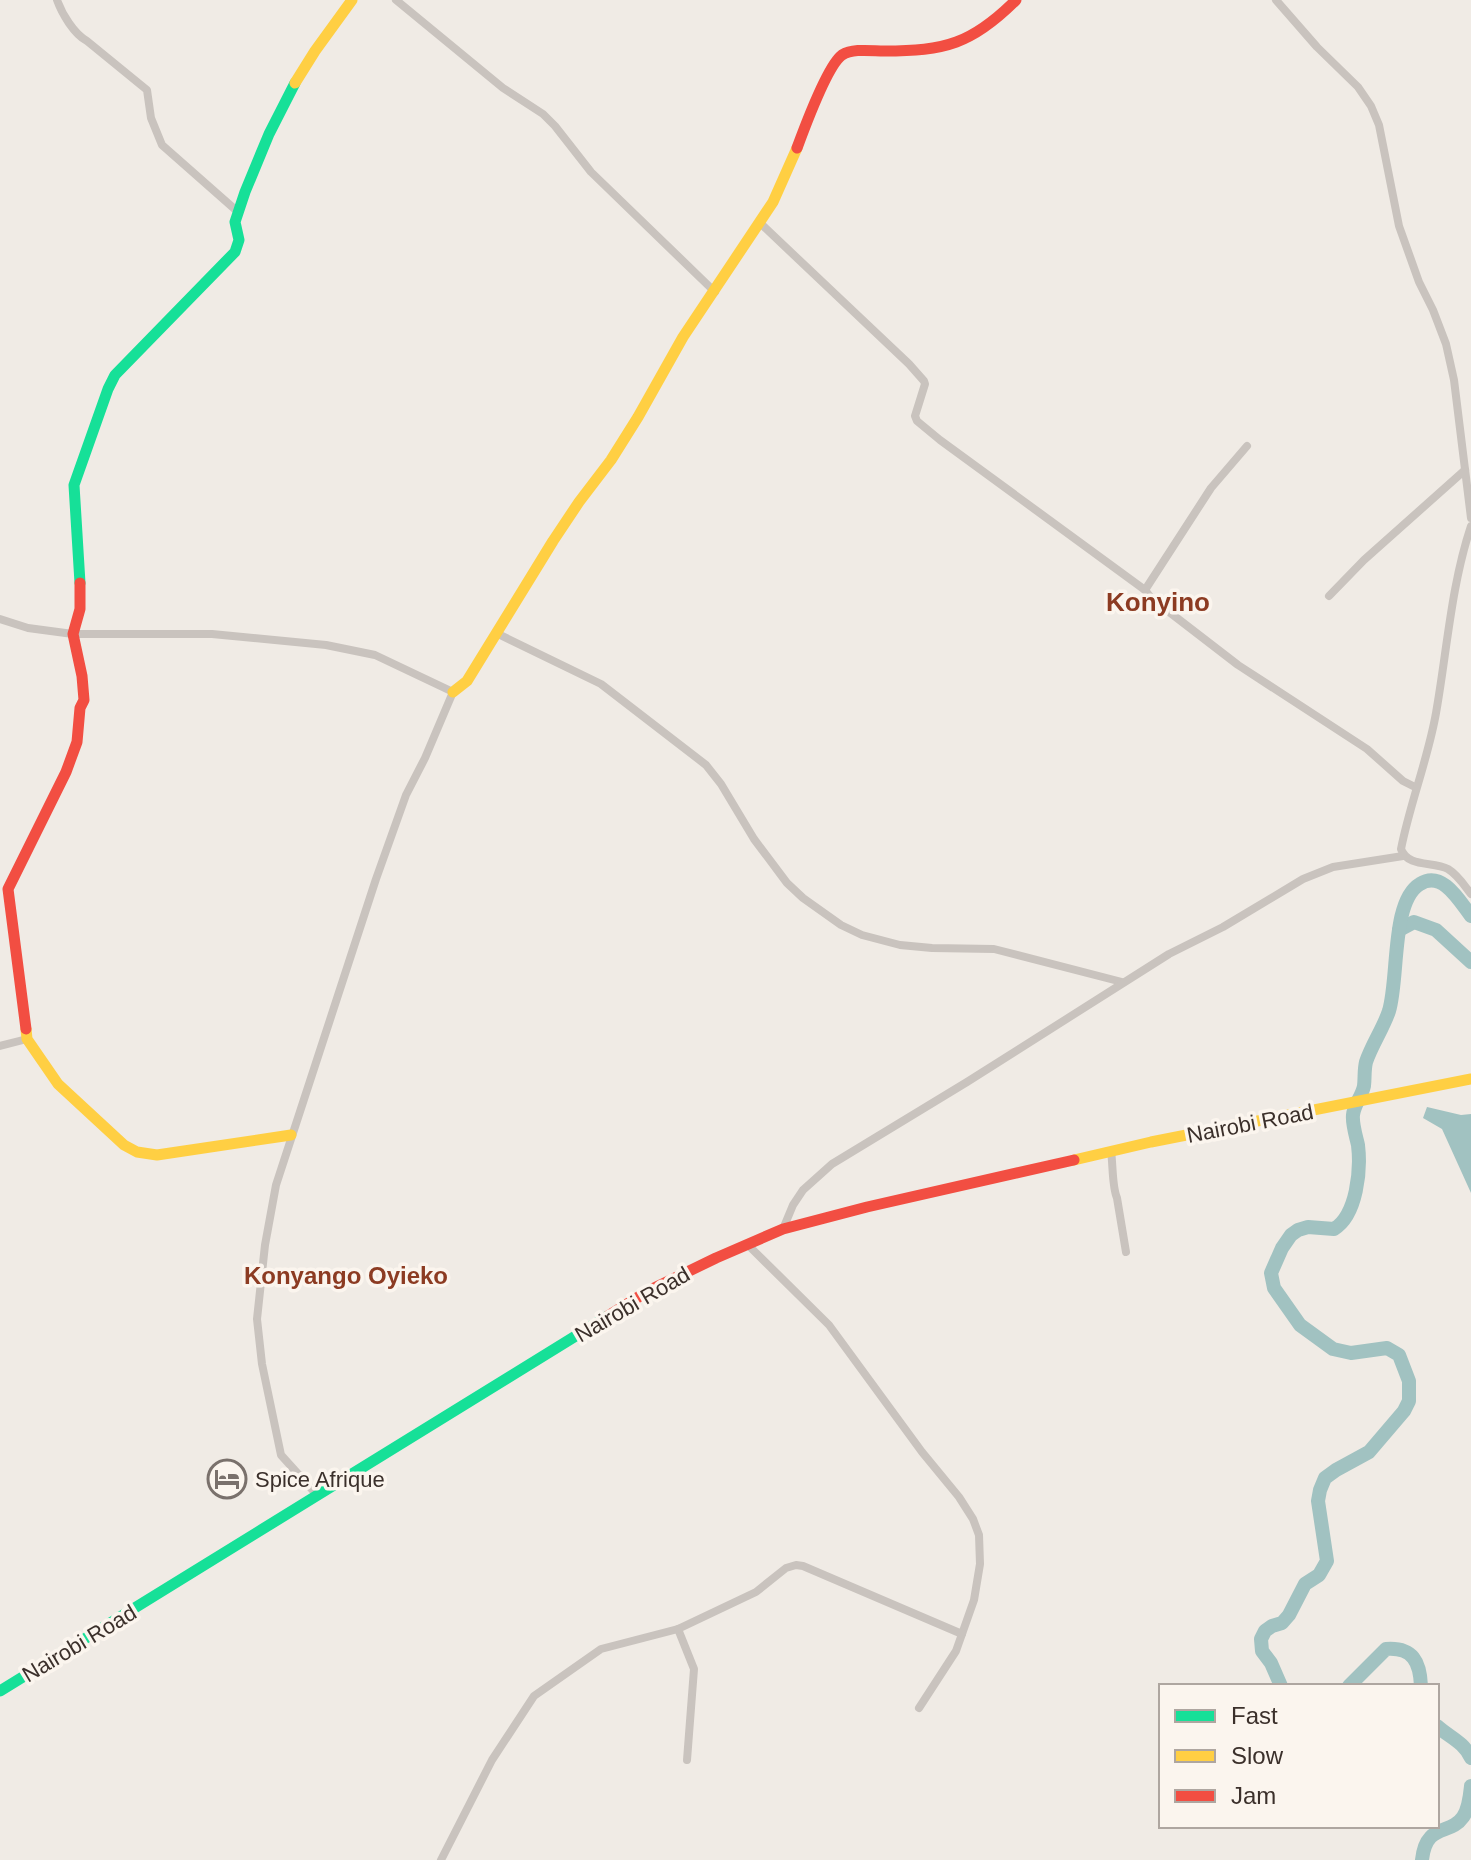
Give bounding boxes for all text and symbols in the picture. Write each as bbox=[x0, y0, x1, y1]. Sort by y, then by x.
district label: Konyino bbox=[1106, 587, 1210, 617]
street label: Nairobi Road bbox=[1185, 1099, 1316, 1148]
district label: Konyango Oyieko bbox=[244, 1262, 448, 1289]
street label: Nairobi Road bbox=[570, 1262, 694, 1347]
hotel icon: Spice Afrique bbox=[206, 1458, 248, 1500]
place label: Spice Afrique bbox=[255, 1467, 385, 1492]
street label: Nairobi Road bbox=[18, 1600, 141, 1687]
legend bbox=[1159, 1684, 1439, 1828]
text: Fast bbox=[1231, 1702, 1278, 1729]
text: Slow bbox=[1231, 1742, 1284, 1769]
text: Jam bbox=[1231, 1782, 1276, 1809]

